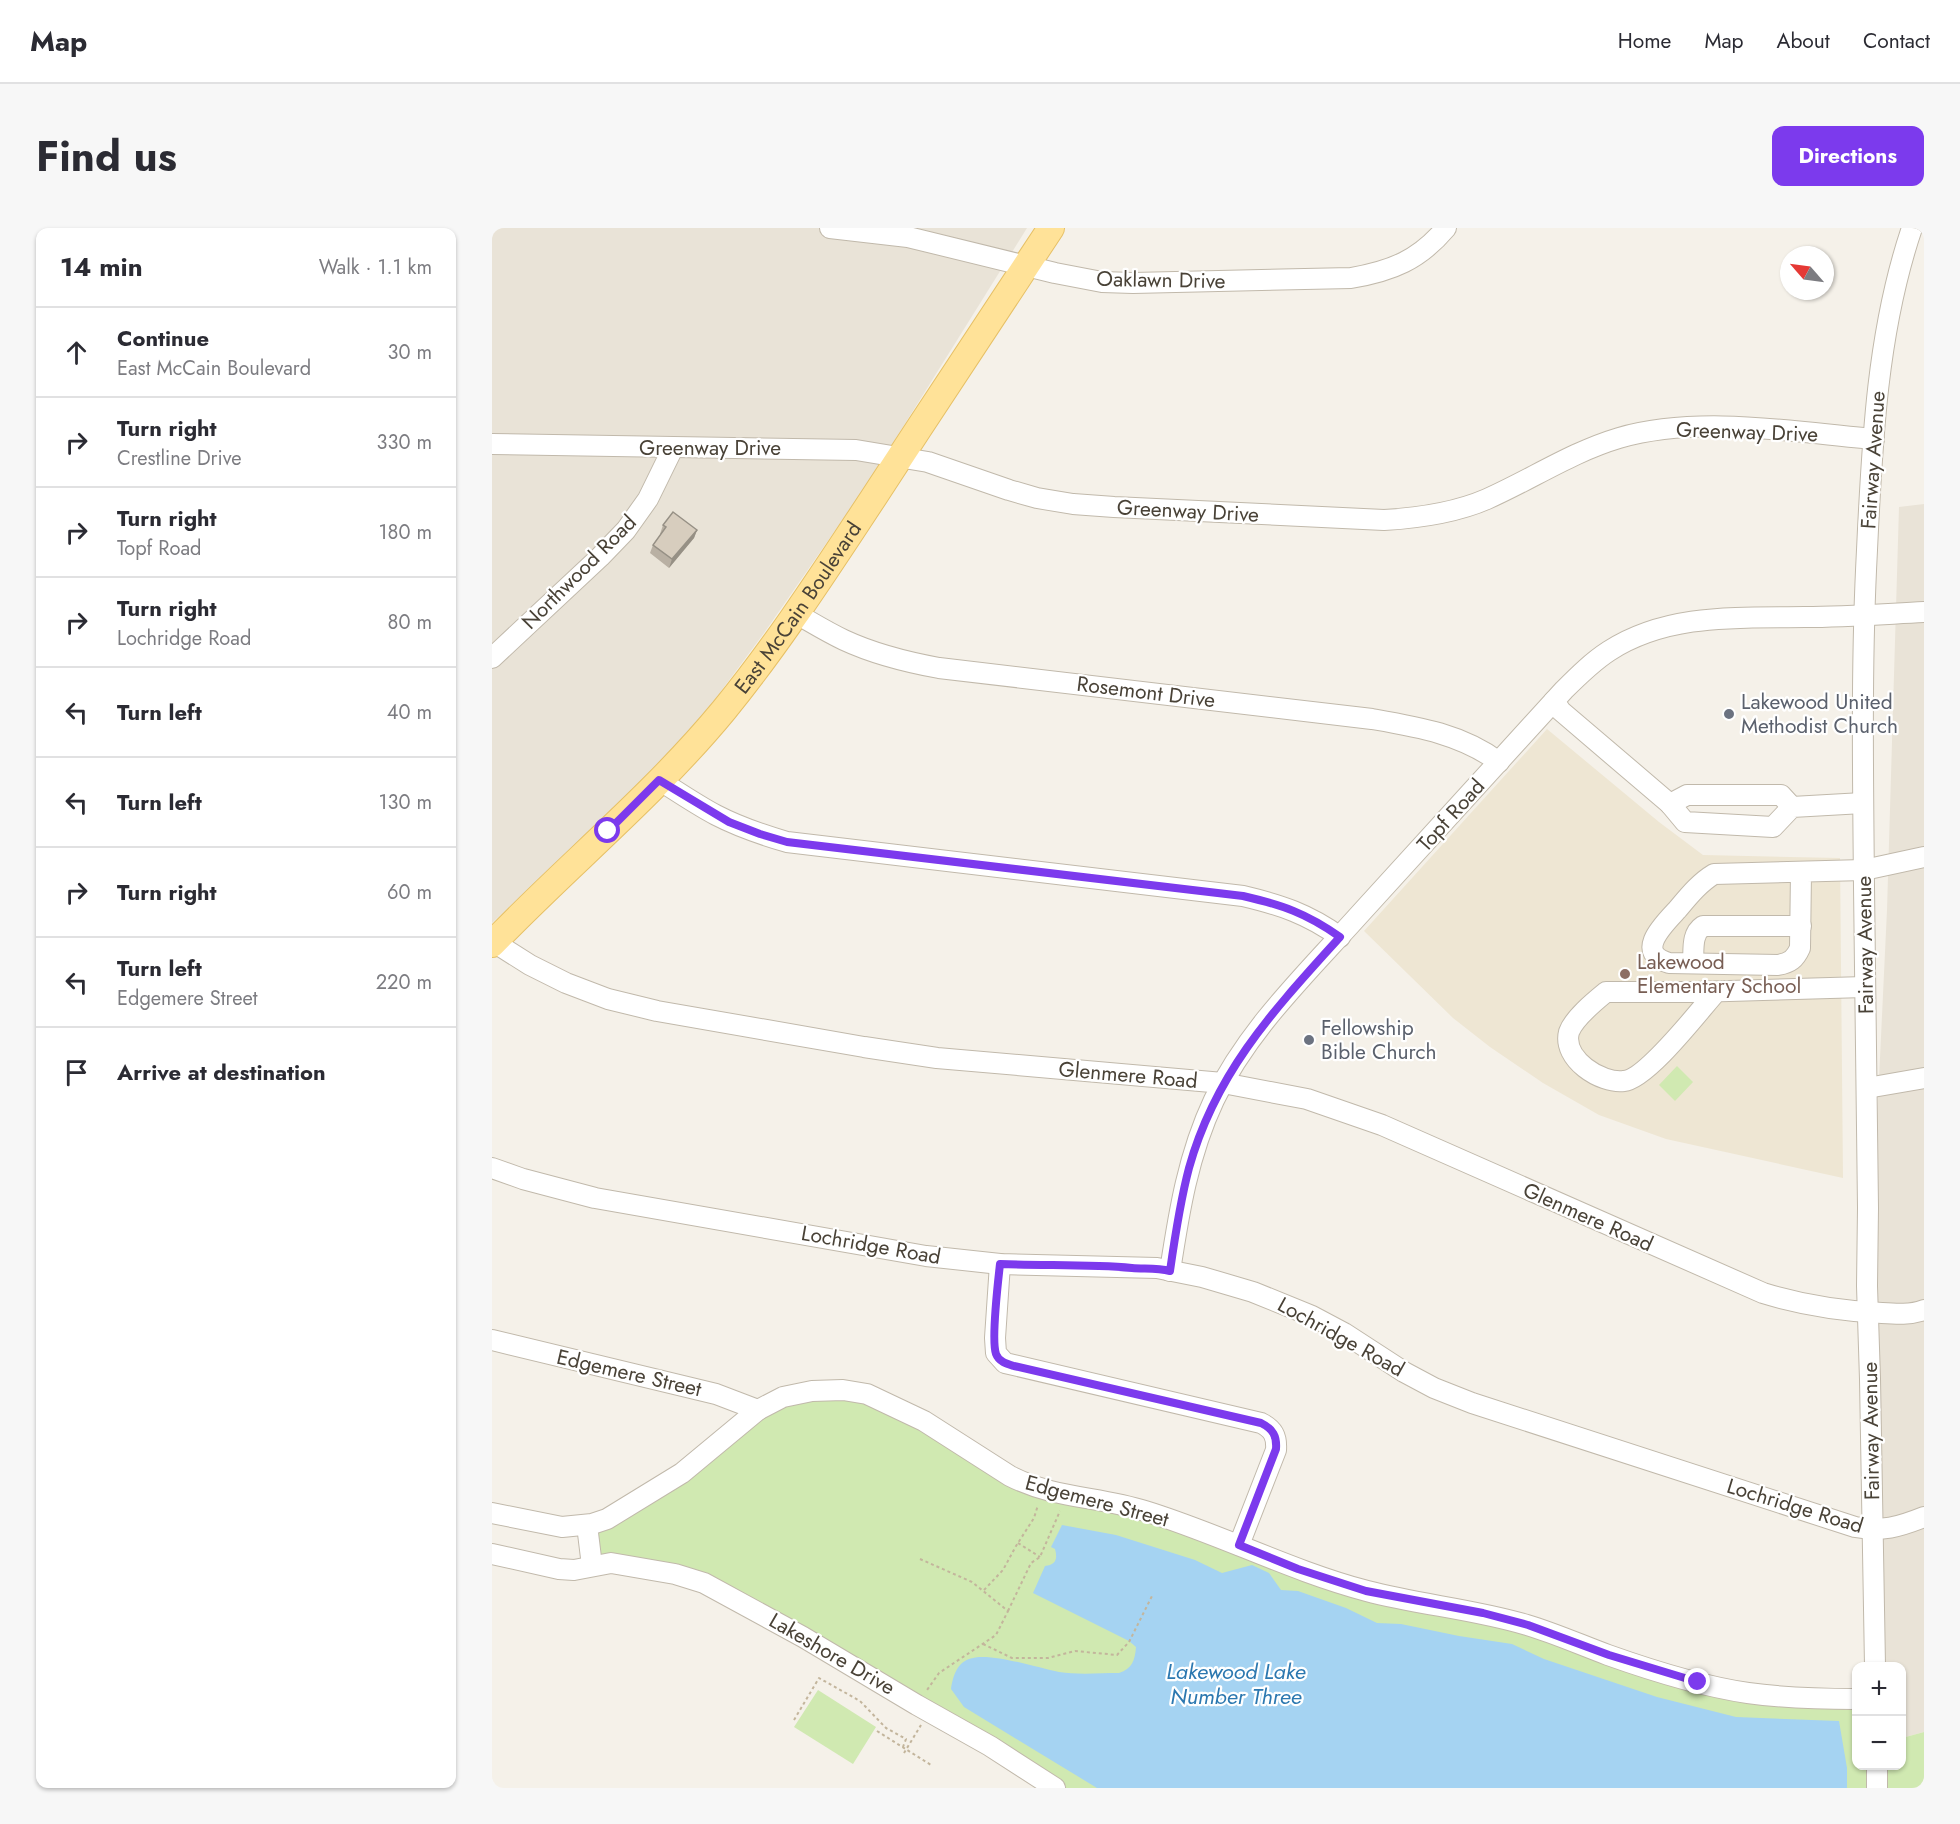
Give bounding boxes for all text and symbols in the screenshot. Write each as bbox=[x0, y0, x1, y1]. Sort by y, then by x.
text: Map bbox=[30, 21, 87, 62]
text: Home bbox=[1618, 26, 1671, 56]
text: Map bbox=[1704, 26, 1744, 56]
text: About bbox=[1777, 26, 1830, 56]
text: Contact bbox=[1863, 26, 1930, 56]
text: Find us bbox=[36, 126, 177, 187]
button: Directions bbox=[1772, 126, 1924, 186]
north arrow bbox=[1780, 246, 1834, 300]
text: 14 min bbox=[60, 248, 143, 286]
text: Walk · 1.1 km bbox=[319, 253, 432, 282]
street label: Oaklawn Drive bbox=[1096, 264, 1226, 296]
text: Continue bbox=[117, 322, 209, 354]
icon: ahead bbox=[60, 336, 93, 369]
text: 30 m bbox=[387, 338, 432, 367]
text: East McCain Boulevard bbox=[117, 354, 311, 383]
street label: Fairway Avenue bbox=[1853, 390, 1893, 530]
text: Turn right bbox=[117, 412, 217, 444]
street label: Greenway Drive bbox=[1675, 415, 1819, 449]
icon: right bbox=[60, 426, 93, 459]
text: 330 m bbox=[377, 428, 432, 457]
street label: Greenway Drive bbox=[639, 433, 781, 463]
text: Crestline Drive bbox=[117, 444, 241, 473]
street label: Greenway Drive bbox=[1116, 492, 1260, 530]
text: Turn right bbox=[117, 502, 217, 534]
street label: Northwood Road bbox=[515, 508, 643, 636]
icon: right bbox=[60, 516, 93, 549]
street label: East McCain Boulevard bbox=[727, 516, 869, 700]
text: 180 m bbox=[378, 518, 432, 547]
text: Topf Road bbox=[117, 534, 201, 563]
text: Turn right bbox=[117, 592, 217, 624]
icon: right bbox=[60, 606, 93, 639]
text: 80 m bbox=[387, 608, 432, 637]
text: Lochridge Road bbox=[117, 624, 251, 653]
street label: Rosemont Drive bbox=[1075, 669, 1217, 715]
place label: Lakewood United Methodist Church bbox=[1741, 687, 1898, 741]
icon: left bbox=[60, 696, 93, 729]
text: Turn left bbox=[117, 696, 202, 728]
text: 40 m bbox=[387, 698, 432, 727]
marker: Lakewood United Methodist Church bbox=[1722, 707, 1736, 721]
street label: Topf Road bbox=[1410, 772, 1492, 858]
icon: left bbox=[60, 786, 93, 819]
text: Turn left bbox=[117, 786, 202, 818]
text: 130 m bbox=[378, 788, 432, 817]
route start bbox=[594, 817, 620, 843]
street label: Fairway Avenue bbox=[1849, 875, 1881, 1015]
icon: right bbox=[60, 876, 93, 909]
text: Turn right bbox=[117, 876, 217, 908]
text: 60 m bbox=[387, 878, 432, 907]
place label: Lakewood Elementary School bbox=[1637, 947, 1801, 1001]
text: Turn left bbox=[117, 952, 202, 984]
icon: left bbox=[60, 966, 93, 999]
marker: Lakewood Elementary School bbox=[1618, 967, 1632, 981]
text: 220 m bbox=[376, 968, 432, 997]
text: Edgemere Street bbox=[117, 984, 258, 1013]
place label: Fellowship Bible Church bbox=[1321, 1013, 1436, 1067]
marker: Fellowship Bible Church bbox=[1302, 1033, 1316, 1047]
street label: Glenmere Road bbox=[1057, 1054, 1199, 1096]
icon: arrive bbox=[60, 1056, 93, 1089]
text: Arrive at destination bbox=[117, 1056, 326, 1088]
street label: Glenmere Road bbox=[1518, 1175, 1658, 1259]
street label: Lochridge Road bbox=[799, 1218, 943, 1272]
street label: Lochridge Road bbox=[1272, 1290, 1410, 1384]
street label: Edgemere Street bbox=[554, 1342, 704, 1404]
street label: Fairway Avenue bbox=[1855, 1361, 1887, 1501]
street label: Edgemere Street bbox=[1022, 1467, 1172, 1535]
street label: Lochridge Road bbox=[1723, 1471, 1867, 1541]
street label: Lakeshore Drive bbox=[763, 1606, 901, 1702]
water label: Lakewood Lake Number Three bbox=[1166, 1655, 1306, 1712]
map controls bbox=[1852, 1662, 1906, 1770]
button: + bbox=[1852, 1662, 1906, 1716]
route end bbox=[1684, 1668, 1710, 1694]
button: − bbox=[1852, 1716, 1906, 1770]

